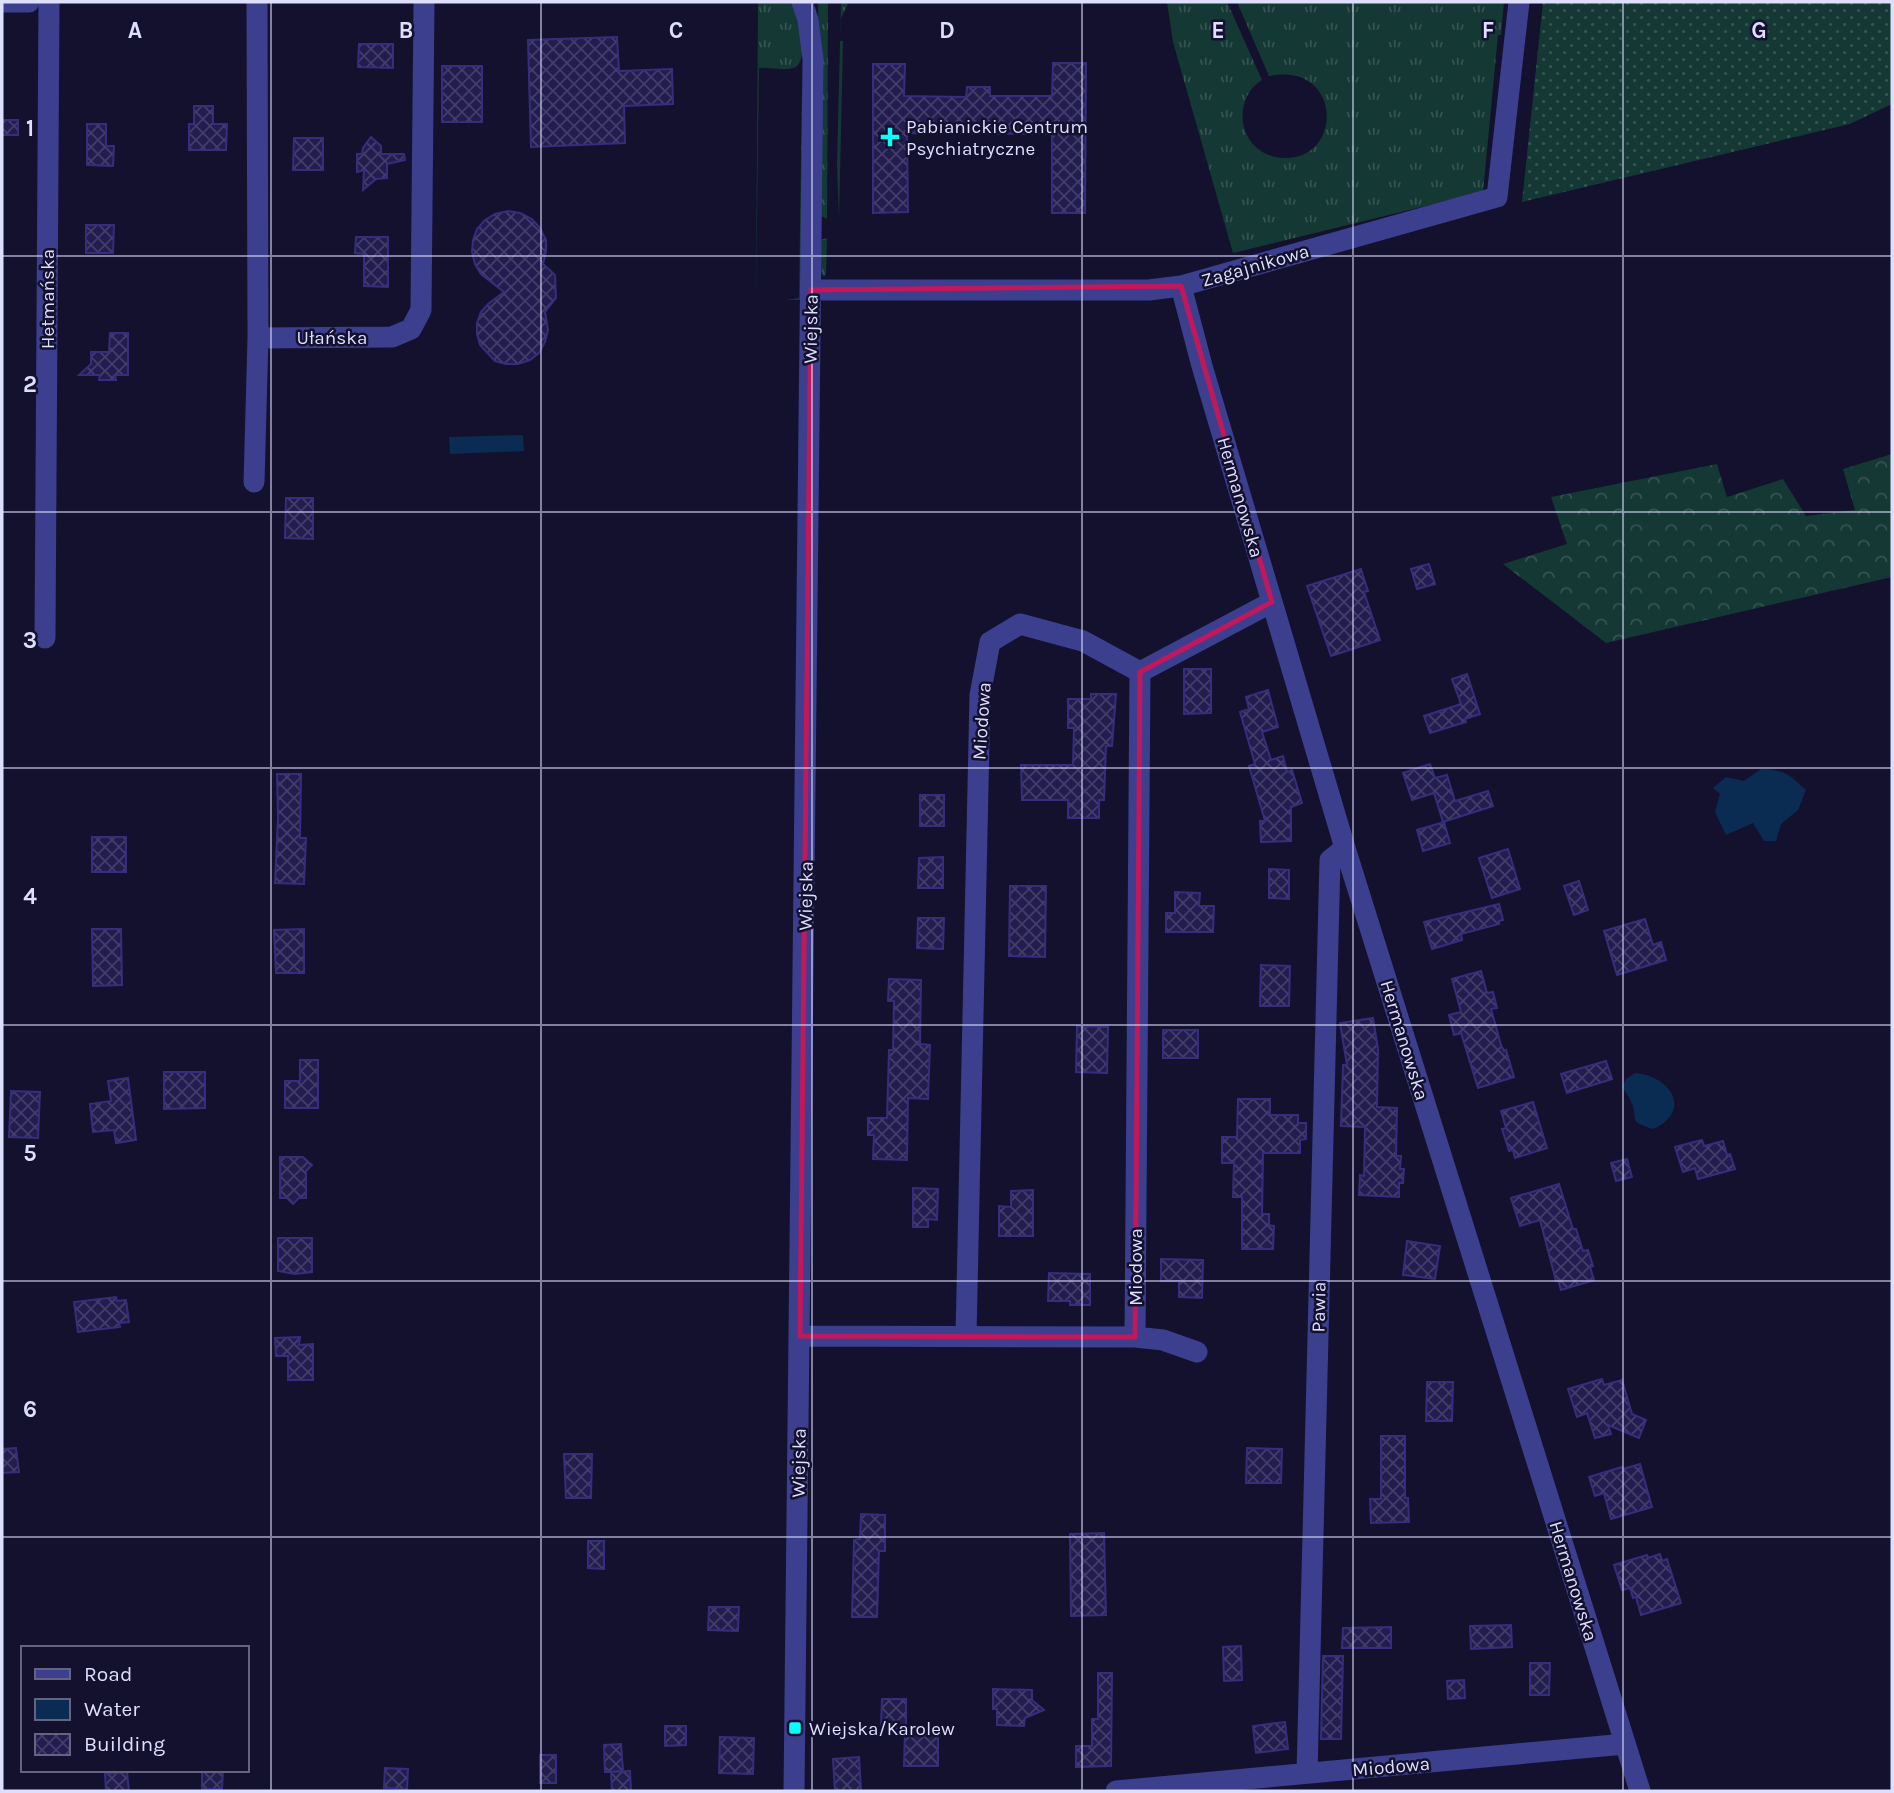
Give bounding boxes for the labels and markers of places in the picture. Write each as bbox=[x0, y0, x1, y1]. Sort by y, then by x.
place label: Pabianickie Centrum Psychiatryczne bbox=[906, 116, 1088, 160]
marker: Pabianickie Centrum Psychiatryczne bbox=[880, 127, 900, 147]
place label: Wiejska/Karolew bbox=[809, 1718, 955, 1740]
marker: Wiejska/Karolew bbox=[787, 1720, 803, 1736]

